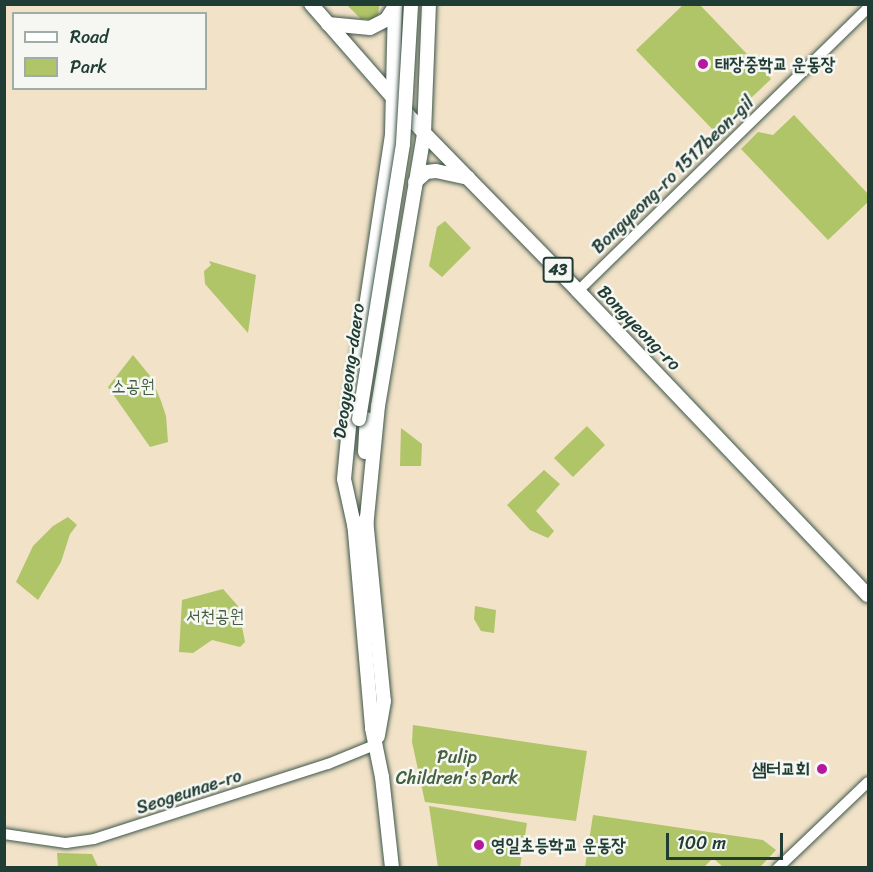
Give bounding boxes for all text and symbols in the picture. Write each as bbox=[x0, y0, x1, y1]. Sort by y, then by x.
legend bbox=[12, 12, 207, 90]
text: Road bbox=[70, 21, 109, 53]
text: Park bbox=[70, 51, 107, 83]
place label: 태장중학교 운동장 bbox=[715, 53, 836, 75]
marker: 태장중학교 운동장 bbox=[696, 57, 710, 71]
street label: Bongyeong-ro 1517beon-gil bbox=[587, 92, 759, 258]
road number: 43 bbox=[542, 257, 574, 283]
street label: Bongyeong-ro bbox=[593, 281, 685, 375]
street label: Deogyeong-daero bbox=[329, 302, 369, 440]
park label: 소공원 bbox=[111, 375, 155, 397]
park label: 서천공원 bbox=[186, 605, 244, 627]
park label: Pulip Children's Park bbox=[396, 747, 518, 789]
place label: 샘터교회 bbox=[752, 758, 810, 780]
marker: 샘터교회 bbox=[815, 762, 829, 776]
street label: Seogeunae-ro bbox=[134, 765, 244, 819]
scale bar bbox=[669, 821, 786, 859]
text: 100 m bbox=[677, 827, 726, 859]
place label: 영일초등학교 운동장 bbox=[491, 834, 626, 856]
marker: 영일초등학교 운동장 bbox=[472, 838, 486, 852]

